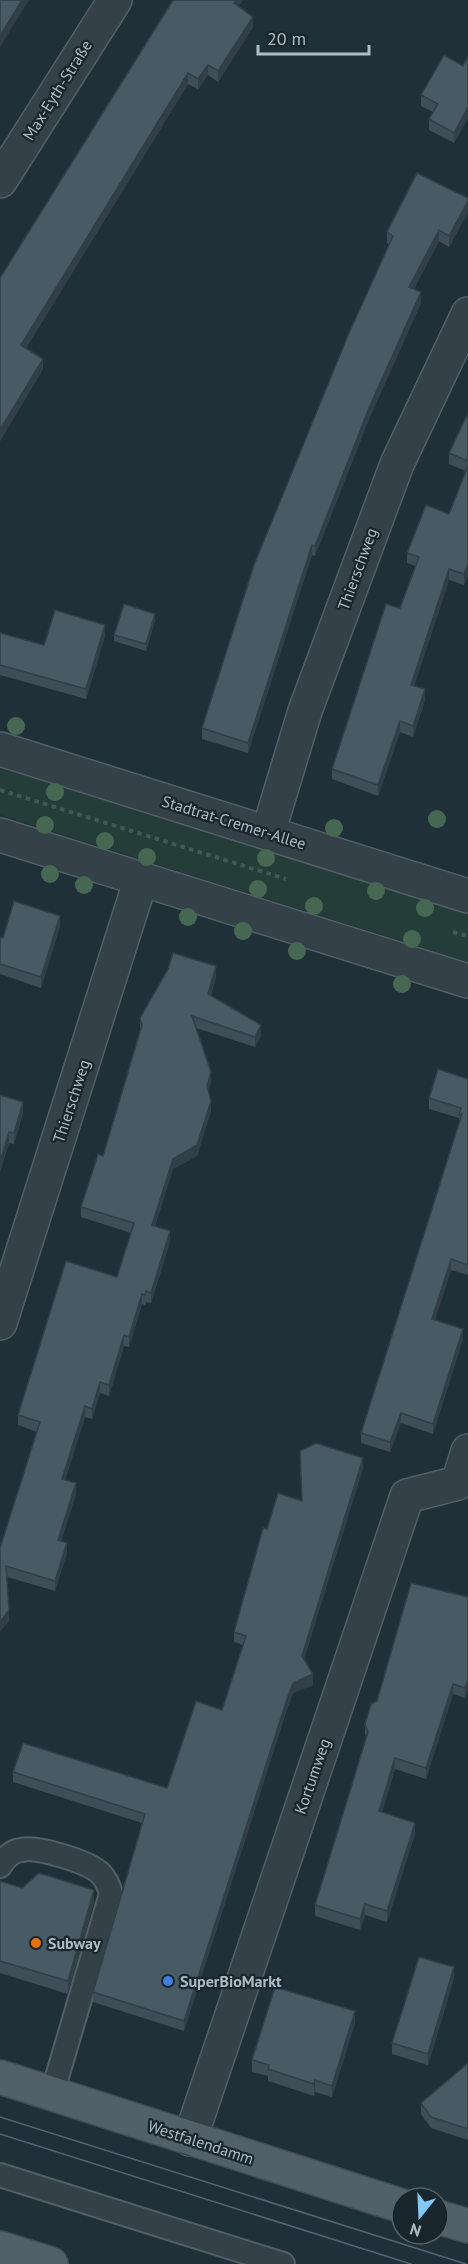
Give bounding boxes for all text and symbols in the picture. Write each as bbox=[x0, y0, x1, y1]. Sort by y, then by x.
scale bar bbox=[258, 18, 369, 56]
text: 20 m bbox=[267, 27, 306, 50]
street label: Max-Eyth-Straße bbox=[18, 36, 96, 144]
street label: Thierschweg bbox=[333, 525, 381, 613]
street label: Stadtrat-Cremer-Allee bbox=[160, 791, 308, 853]
street label: Thierschweg bbox=[48, 1057, 94, 1145]
street label: Kortumweg bbox=[290, 1736, 334, 1816]
place label: Subway bbox=[48, 1933, 101, 1953]
marker: Subway bbox=[29, 1936, 43, 1950]
place label: SuperBioMarkt bbox=[180, 1971, 282, 1991]
marker: SuperBioMarkt bbox=[161, 1974, 175, 1988]
street label: Westfalendamm bbox=[146, 2115, 256, 2169]
north arrow bbox=[390, 2186, 450, 2246]
text: N bbox=[407, 2219, 423, 2241]

